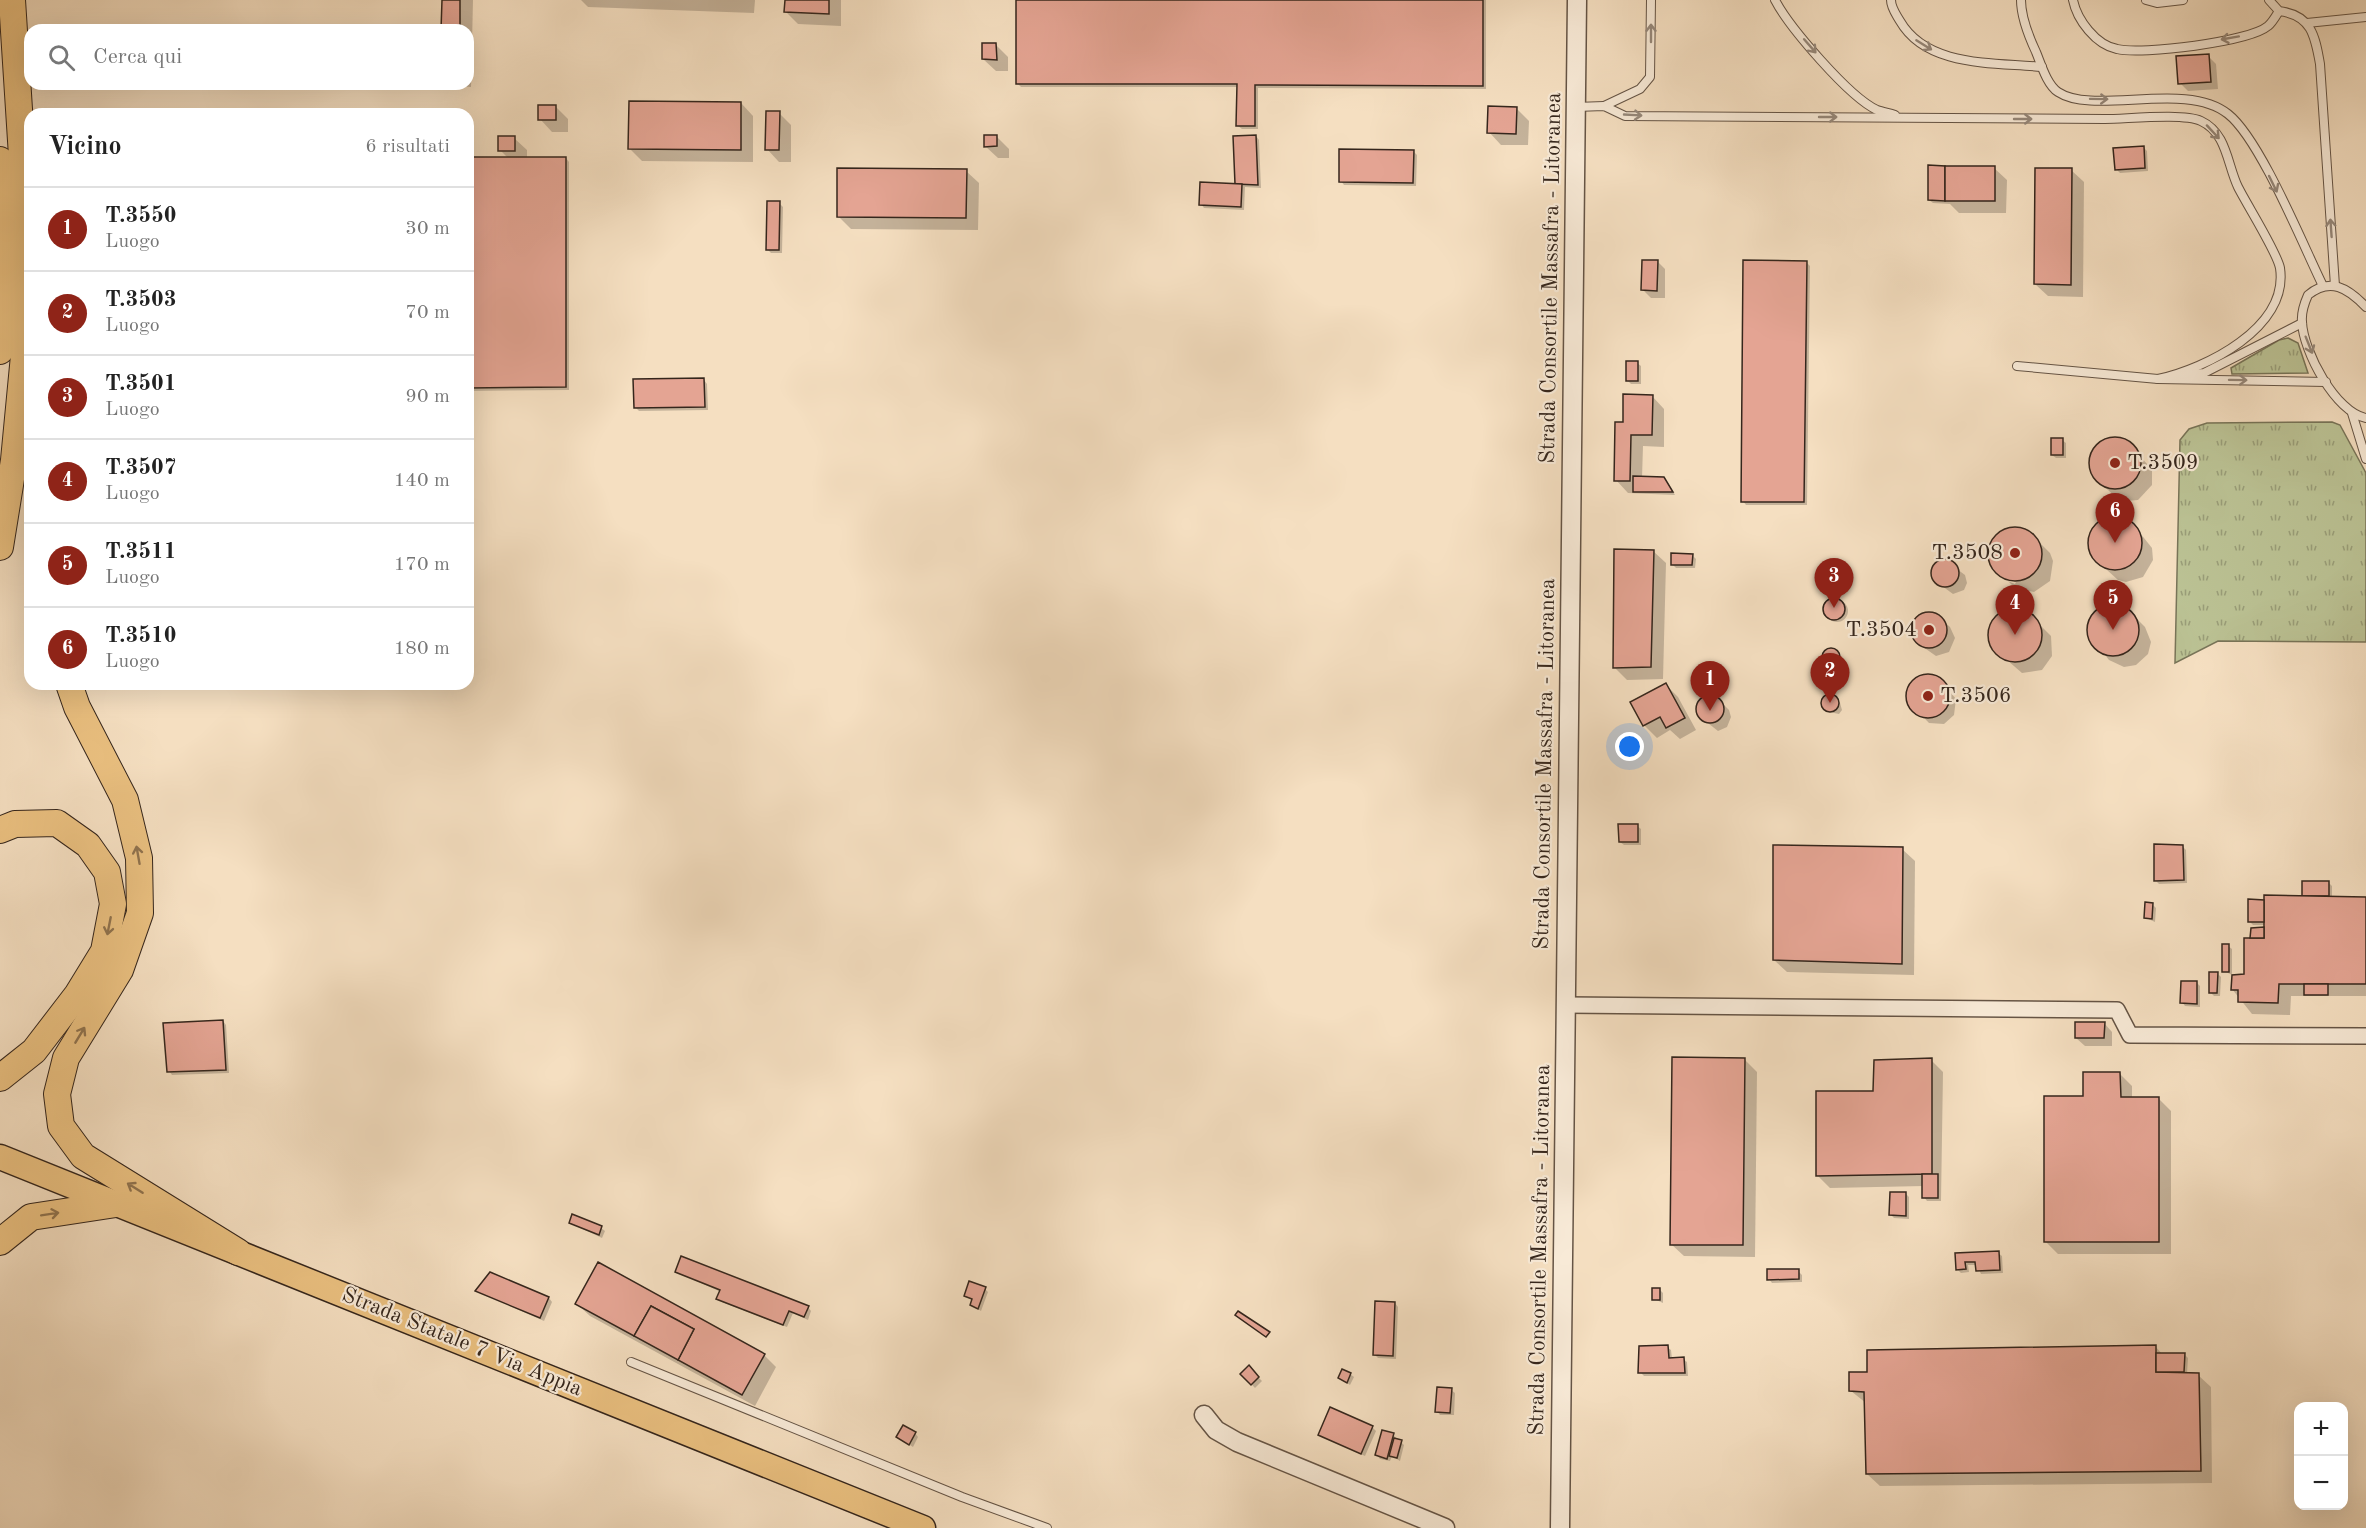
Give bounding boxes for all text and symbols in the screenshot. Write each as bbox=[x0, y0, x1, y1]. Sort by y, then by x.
one-way arrow bbox=[1645, 23, 1657, 43]
search box bbox=[24, 24, 474, 90]
one-way arrow bbox=[2221, 33, 2241, 44]
one-way arrow bbox=[1803, 39, 1817, 54]
one-way arrow bbox=[1916, 39, 1933, 52]
icon: search bbox=[45, 41, 78, 74]
text: Cerca qui bbox=[93, 46, 182, 68]
street label: Strada Consortile Massafra - Litoranea bbox=[1537, 92, 1565, 464]
one-way arrow bbox=[2089, 93, 2109, 105]
one-way arrow bbox=[1622, 110, 1642, 121]
one-way arrow bbox=[1817, 111, 1837, 123]
one-way arrow bbox=[2012, 113, 2032, 125]
one-way arrow bbox=[2206, 124, 2220, 139]
text: Vicino bbox=[48, 134, 122, 160]
text: 6 risultati bbox=[365, 137, 450, 157]
one-way arrow bbox=[2267, 175, 2279, 193]
text: T.3550 bbox=[105, 205, 177, 227]
one-way arrow bbox=[2326, 218, 2337, 238]
text: 1 bbox=[62, 219, 73, 239]
text: 30 m bbox=[405, 219, 450, 239]
text: Luogo bbox=[105, 232, 160, 252]
text: T.3503 bbox=[105, 289, 177, 311]
text: 2 bbox=[62, 303, 73, 323]
text: 70 m bbox=[405, 303, 450, 323]
text: Luogo bbox=[105, 316, 160, 336]
one-way arrow bbox=[2304, 336, 2315, 354]
text: T.3501 bbox=[105, 373, 177, 395]
one-way arrow bbox=[2227, 374, 2247, 386]
text: 3 bbox=[62, 387, 73, 407]
text: 90 m bbox=[405, 387, 450, 407]
text: Luogo bbox=[105, 400, 160, 420]
place label: T.3509 bbox=[2127, 452, 2199, 474]
marker: T.3509 bbox=[2108, 456, 2122, 470]
text: T.3507 bbox=[105, 457, 177, 479]
text: 4 bbox=[62, 471, 73, 491]
text: 140 m bbox=[394, 471, 450, 491]
text: Luogo bbox=[105, 484, 160, 504]
pin: 6 bbox=[2096, 494, 2134, 543]
text: T.3511 bbox=[105, 541, 177, 563]
place label: T.3508 bbox=[1931, 542, 2003, 564]
marker: T.3508 bbox=[2008, 546, 2022, 560]
text: 5 bbox=[62, 555, 73, 575]
text: 170 m bbox=[394, 555, 450, 575]
pin: 3 bbox=[1814, 558, 1854, 608]
text: Luogo bbox=[105, 568, 160, 588]
street label: Strada Consortile Massafra - Litoranea bbox=[1531, 578, 1559, 950]
pin: 5 bbox=[2094, 580, 2132, 630]
pin: 4 bbox=[1996, 586, 2034, 635]
place label: T.3504 bbox=[1845, 619, 1917, 641]
marker: T.3504 bbox=[1922, 623, 1936, 637]
text: T.3510 bbox=[105, 625, 177, 647]
text: 6 bbox=[62, 639, 73, 659]
text: 180 m bbox=[394, 639, 450, 659]
text: Luogo bbox=[105, 652, 160, 672]
pin: 2 bbox=[1810, 654, 1850, 703]
pin: 1 bbox=[1690, 662, 1730, 711]
place label: T.3506 bbox=[1940, 685, 2012, 707]
marker: T.3506 bbox=[1921, 689, 1935, 703]
your location bbox=[1615, 732, 1644, 761]
one-way arrow bbox=[132, 845, 143, 865]
one-way arrow bbox=[103, 916, 114, 935]
one-way arrow bbox=[74, 1026, 87, 1043]
street label: Strada Consortile Massafra - Litoranea bbox=[1526, 1064, 1554, 1436]
one-way arrow bbox=[127, 1181, 144, 1193]
one-way arrow bbox=[39, 1209, 59, 1220]
street label: Strada Statale 7 Via Appia bbox=[339, 1284, 585, 1400]
map controls bbox=[2294, 1402, 2348, 1510]
button: + bbox=[2294, 1402, 2348, 1456]
button: − bbox=[2294, 1456, 2348, 1510]

